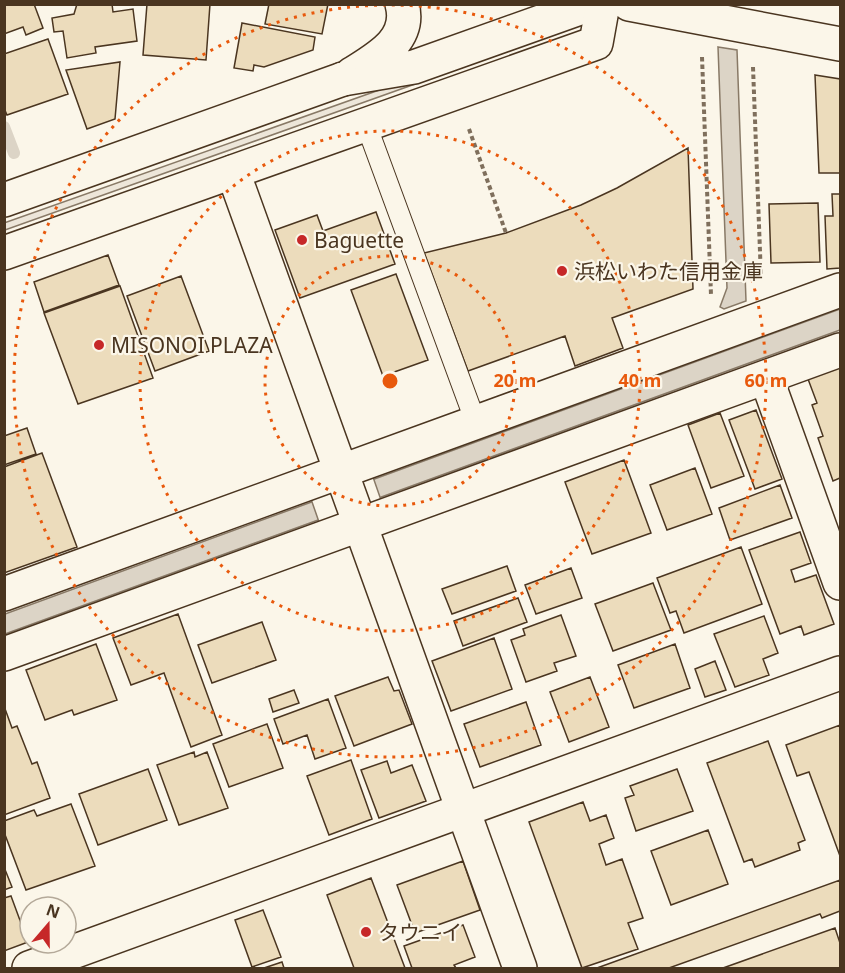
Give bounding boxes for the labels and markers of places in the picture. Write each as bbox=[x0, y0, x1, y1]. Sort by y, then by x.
place label: Baguette bbox=[314, 226, 404, 254]
marker: Baguette bbox=[295, 233, 309, 247]
place label: 浜松いわた信用金庫 bbox=[574, 257, 763, 285]
marker: 浜松いわた信用金庫 bbox=[555, 264, 569, 278]
place label: MISONOI PLAZA bbox=[111, 331, 273, 359]
marker: MISONOI PLAZA bbox=[92, 338, 106, 352]
centre of rings bbox=[380, 371, 400, 391]
place label: タウニイ bbox=[378, 918, 462, 946]
marker: タウニイ bbox=[359, 925, 373, 939]

